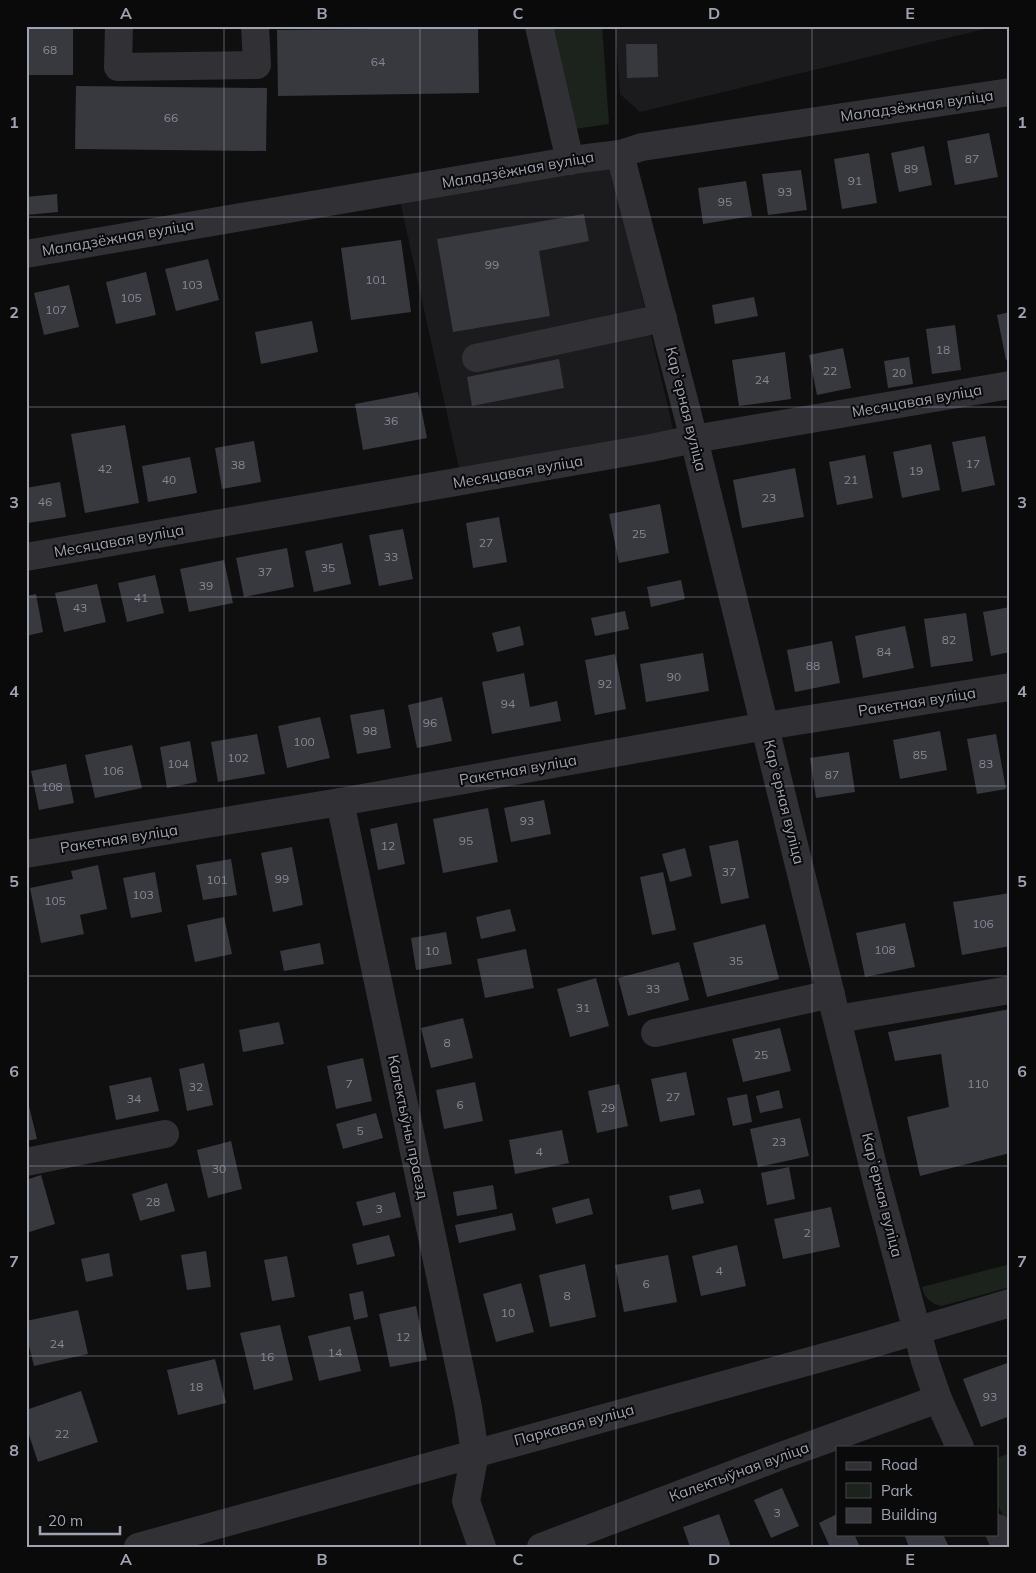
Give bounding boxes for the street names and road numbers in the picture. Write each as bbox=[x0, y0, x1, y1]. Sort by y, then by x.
street label: Маладзёжная вуліца bbox=[839, 85, 995, 126]
street label: Маладзёжная вуліца bbox=[440, 147, 596, 192]
street label: Маладзёжная вуліца bbox=[40, 215, 196, 260]
street label: Карʼерная вуліца bbox=[662, 345, 711, 473]
street label: Месяцавая вуліца bbox=[850, 380, 983, 421]
street label: Месяцавая вуліца bbox=[451, 451, 584, 492]
street label: Месяцавая вуліца bbox=[52, 520, 185, 561]
street label: Ракетная вуліца bbox=[857, 683, 977, 720]
street label: Карʼерная вуліца bbox=[760, 738, 809, 866]
street label: Ракетная вуліца bbox=[458, 750, 578, 789]
street label: Ракетная вуліца bbox=[59, 820, 179, 857]
street label: Калектыўны праезд bbox=[384, 1053, 433, 1201]
street label: Карʼерная вуліца bbox=[858, 1131, 907, 1259]
street label: Паркавая вуліца bbox=[512, 1399, 636, 1450]
street label: Калектыўная вуліца bbox=[666, 1437, 811, 1506]

